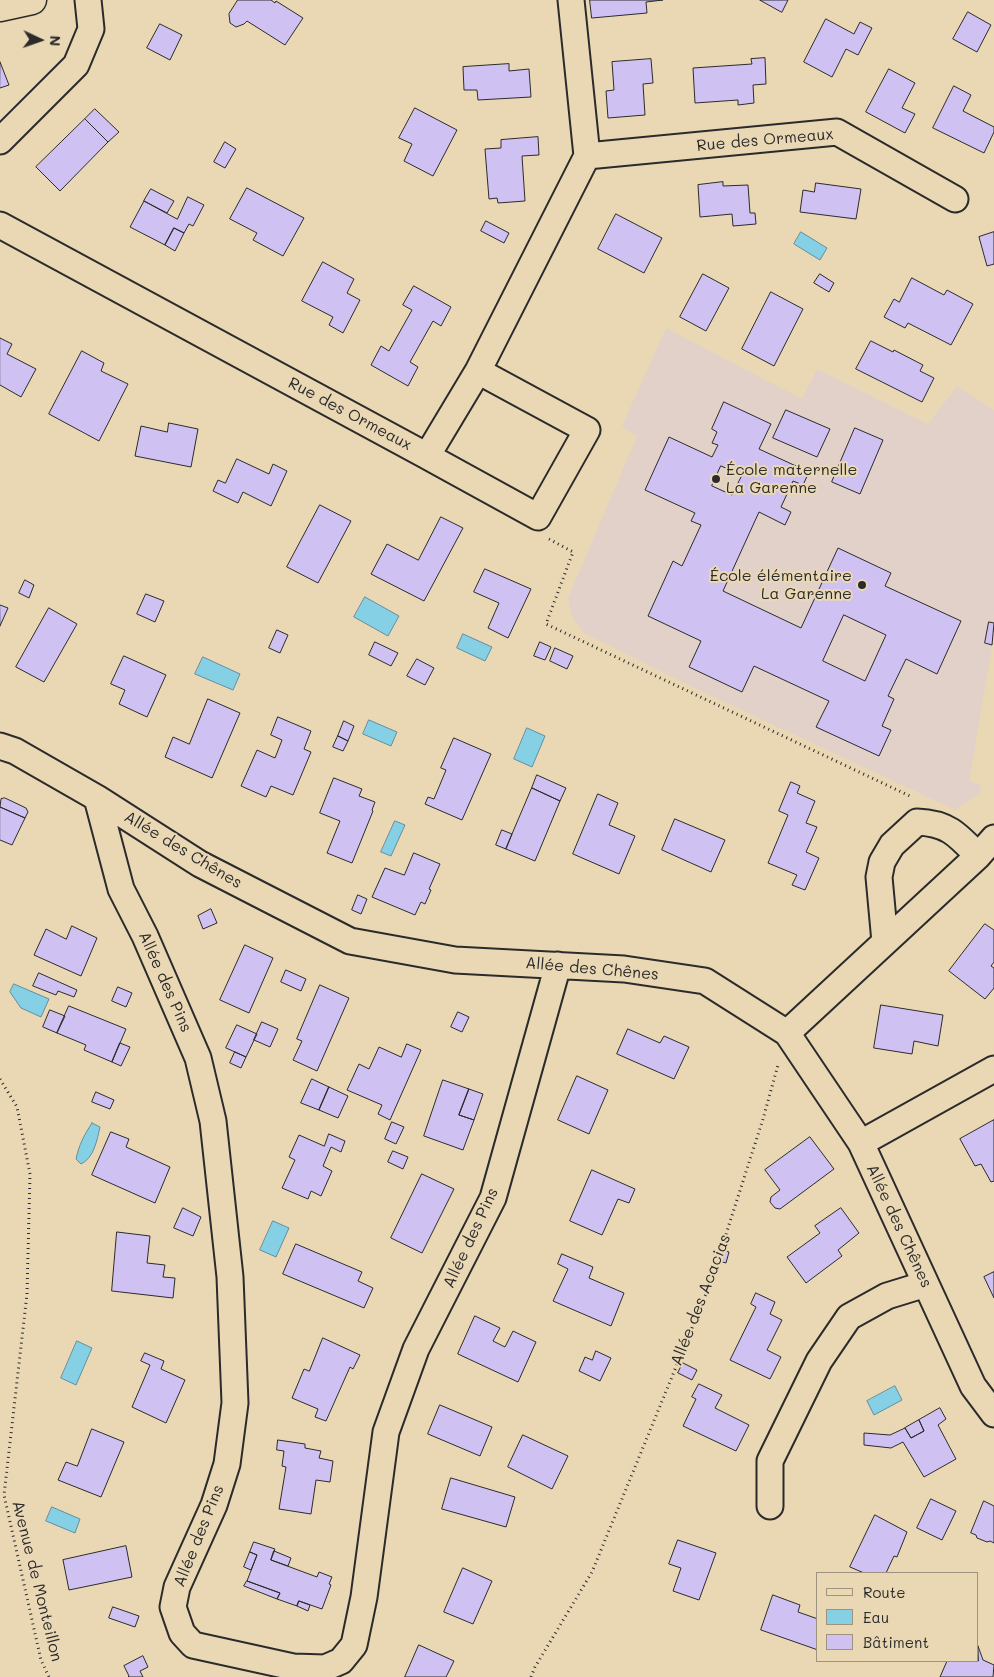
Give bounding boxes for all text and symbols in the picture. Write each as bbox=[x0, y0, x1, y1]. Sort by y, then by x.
north arrow bbox=[15, 15, 65, 65]
text: N bbox=[46, 35, 65, 47]
street label: Rue des Ormeaux bbox=[696, 124, 834, 156]
street label: Rue des Ormeaux bbox=[285, 373, 415, 455]
place label: École maternelle La Garenne bbox=[726, 460, 858, 498]
marker: École maternelle La Garenne bbox=[710, 473, 722, 485]
place label: École élémentaire La Garenne bbox=[710, 566, 852, 604]
marker: École élémentaire La Garenne bbox=[856, 579, 868, 591]
street label: Allée des Chênes bbox=[121, 807, 245, 893]
street label: Allée des Pins bbox=[134, 929, 196, 1035]
street label: Allée des Chênes bbox=[524, 954, 660, 984]
street label: Allée des Chênes bbox=[862, 1161, 936, 1291]
street label: Allée des Pins bbox=[439, 1185, 503, 1291]
street label: Allée des Acacias bbox=[667, 1231, 735, 1369]
street label: Allée des Pins bbox=[170, 1482, 228, 1590]
street label: Avenue de Monteillon bbox=[8, 1499, 66, 1663]
legend bbox=[816, 1572, 979, 1662]
text: Route bbox=[863, 1582, 906, 1602]
text: Eau bbox=[863, 1607, 889, 1627]
text: Bâtiment bbox=[863, 1632, 929, 1652]

